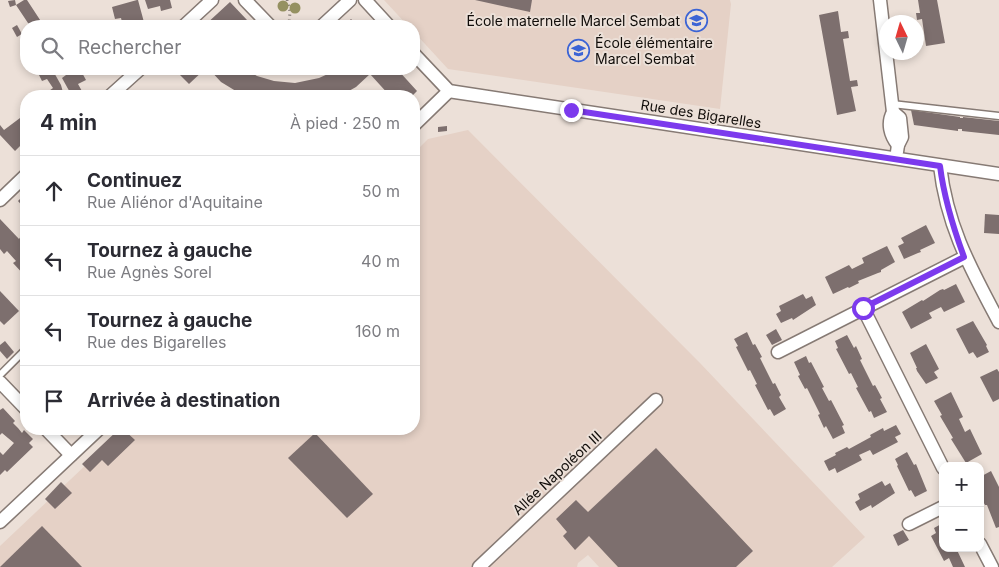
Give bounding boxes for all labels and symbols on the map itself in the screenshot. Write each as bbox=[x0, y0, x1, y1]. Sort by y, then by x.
school or university icon: École maternelle Marcel Sembat bbox=[684, 9, 708, 33]
place label: École maternelle Marcel Sembat bbox=[467, 12, 680, 29]
north arrow bbox=[879, 15, 924, 60]
place label: École élémentaire Marcel Sembat bbox=[595, 34, 713, 67]
school or university icon: École élémentaire Marcel Sembat bbox=[567, 39, 591, 63]
street label: Rue des Bigarelles bbox=[640, 96, 763, 131]
route end bbox=[560, 99, 583, 122]
route start bbox=[852, 297, 875, 320]
street label: Allée Napoléon III bbox=[509, 427, 605, 518]

